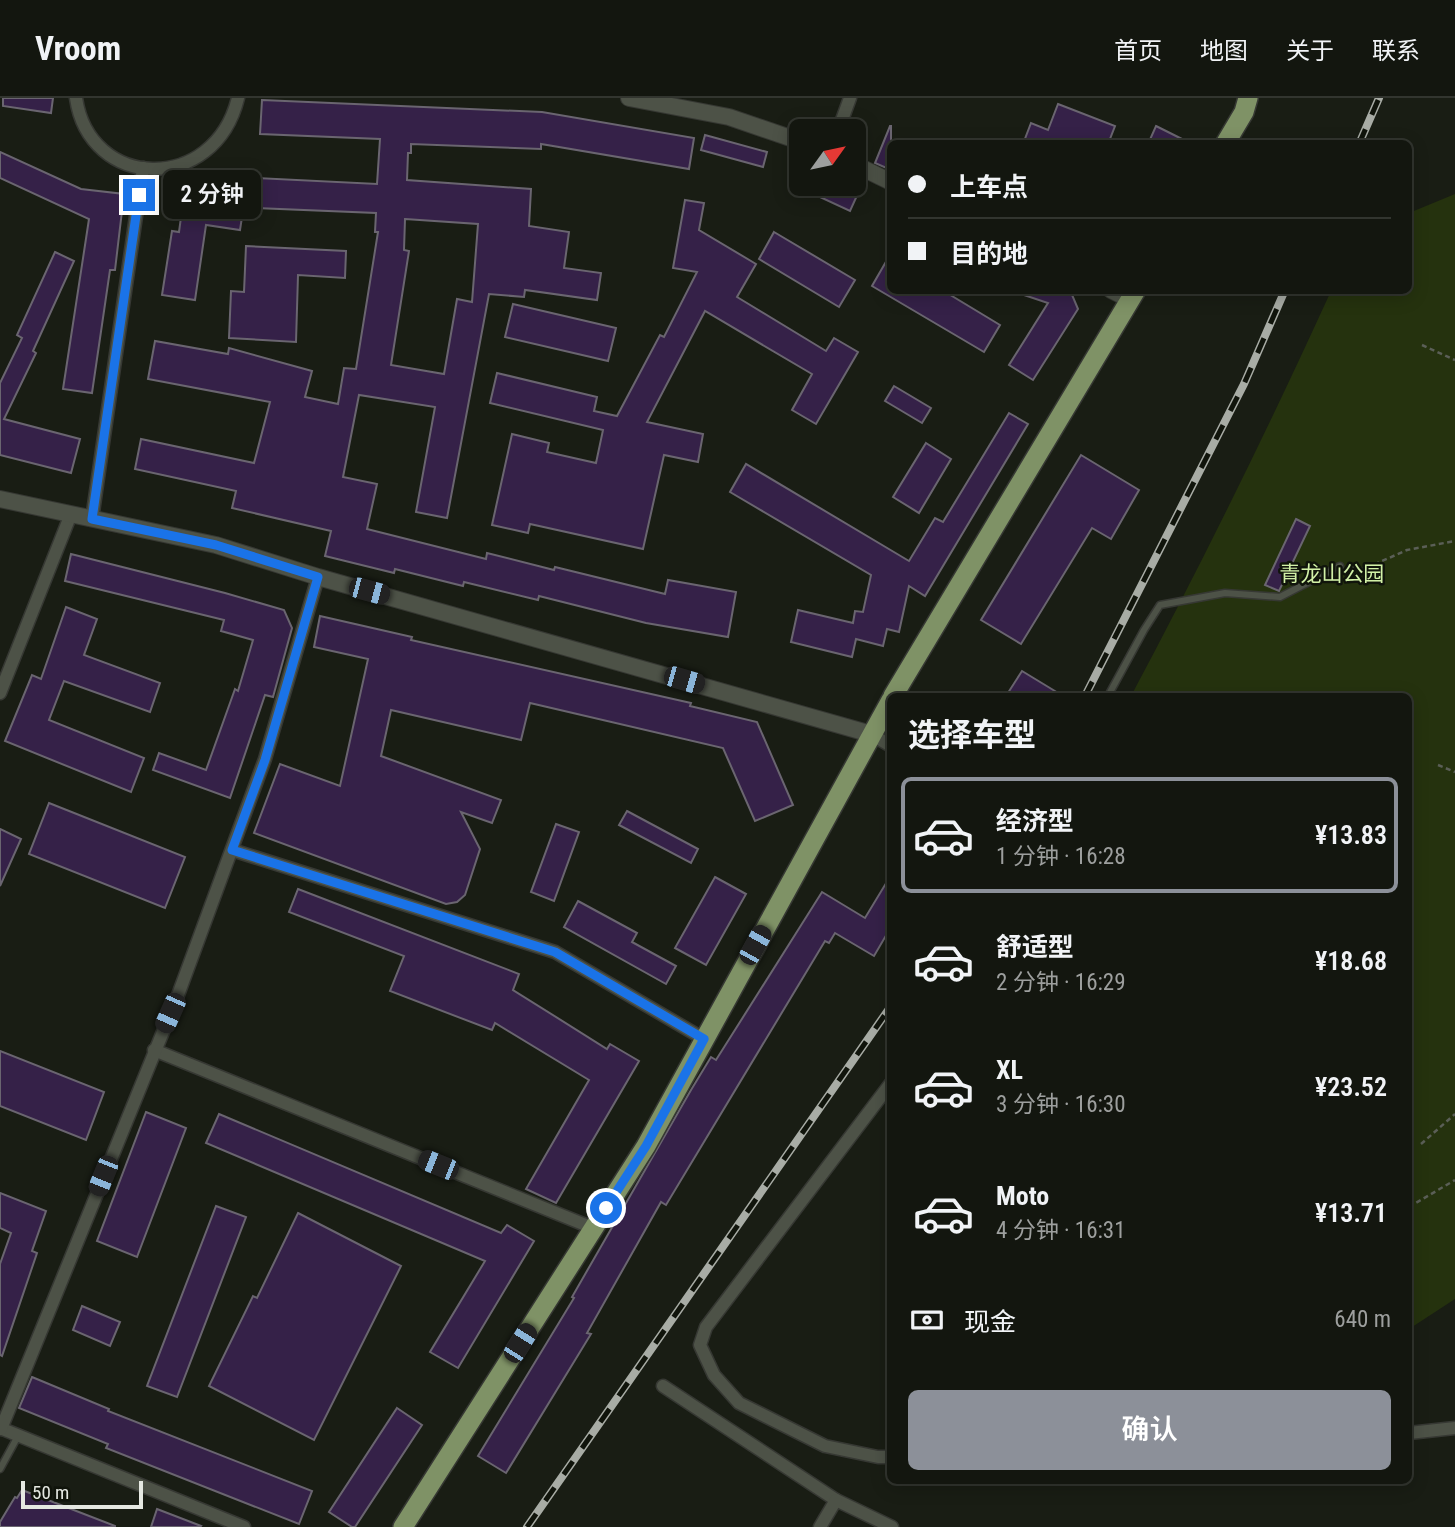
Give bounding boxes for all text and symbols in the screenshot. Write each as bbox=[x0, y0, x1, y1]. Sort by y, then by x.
text: Vroom bbox=[35, 29, 121, 68]
text: 首页 bbox=[1114, 37, 1162, 65]
text: 地图 bbox=[1200, 37, 1248, 65]
text: 关于 bbox=[1286, 37, 1334, 65]
text: 联系 bbox=[1372, 37, 1420, 65]
north arrow bbox=[789, 119, 866, 196]
map controls bbox=[789, 119, 866, 196]
callout: 2 分钟 bbox=[164, 170, 262, 220]
text: 上车点 bbox=[950, 172, 1028, 202]
route end bbox=[123, 179, 155, 211]
text: 2 分钟 bbox=[181, 181, 243, 208]
text: 目的地 bbox=[950, 239, 1028, 269]
park label: 青龙山公园 bbox=[1280, 562, 1385, 586]
car bbox=[346, 575, 393, 607]
car bbox=[661, 664, 708, 696]
text: 选择车型 bbox=[908, 716, 1036, 754]
icon: car bbox=[912, 804, 975, 867]
text: 经济型 bbox=[996, 806, 1074, 836]
text: ¥13.83 bbox=[1315, 820, 1387, 850]
text: 1 分钟 · 16:28 bbox=[996, 843, 1126, 870]
car bbox=[736, 922, 775, 968]
icon: car bbox=[912, 930, 975, 993]
text: 舒适型 bbox=[996, 932, 1074, 962]
text: ¥18.68 bbox=[1315, 946, 1387, 976]
text: 2 分钟 · 16:29 bbox=[996, 969, 1126, 996]
car bbox=[152, 990, 189, 1036]
text: XL bbox=[996, 1055, 1023, 1085]
icon: car bbox=[912, 1056, 975, 1119]
text: ¥23.52 bbox=[1315, 1072, 1387, 1102]
text: 3 分钟 · 16:30 bbox=[996, 1091, 1126, 1118]
car bbox=[415, 1147, 462, 1183]
car bbox=[86, 1153, 121, 1199]
text: Moto bbox=[996, 1181, 1049, 1211]
icon: car bbox=[912, 1182, 975, 1245]
route start bbox=[590, 1192, 622, 1224]
text: ¥13.71 bbox=[1315, 1198, 1387, 1228]
text: 4 分钟 · 16:31 bbox=[996, 1217, 1126, 1244]
icon: cash bbox=[908, 1301, 946, 1339]
text: 640 m bbox=[1334, 1306, 1391, 1333]
text: 现金 bbox=[964, 1307, 1016, 1337]
car bbox=[500, 1320, 541, 1366]
button: 确认 bbox=[908, 1390, 1391, 1470]
scale bar bbox=[21, 1478, 144, 1510]
text: 50 m bbox=[32, 1481, 69, 1504]

